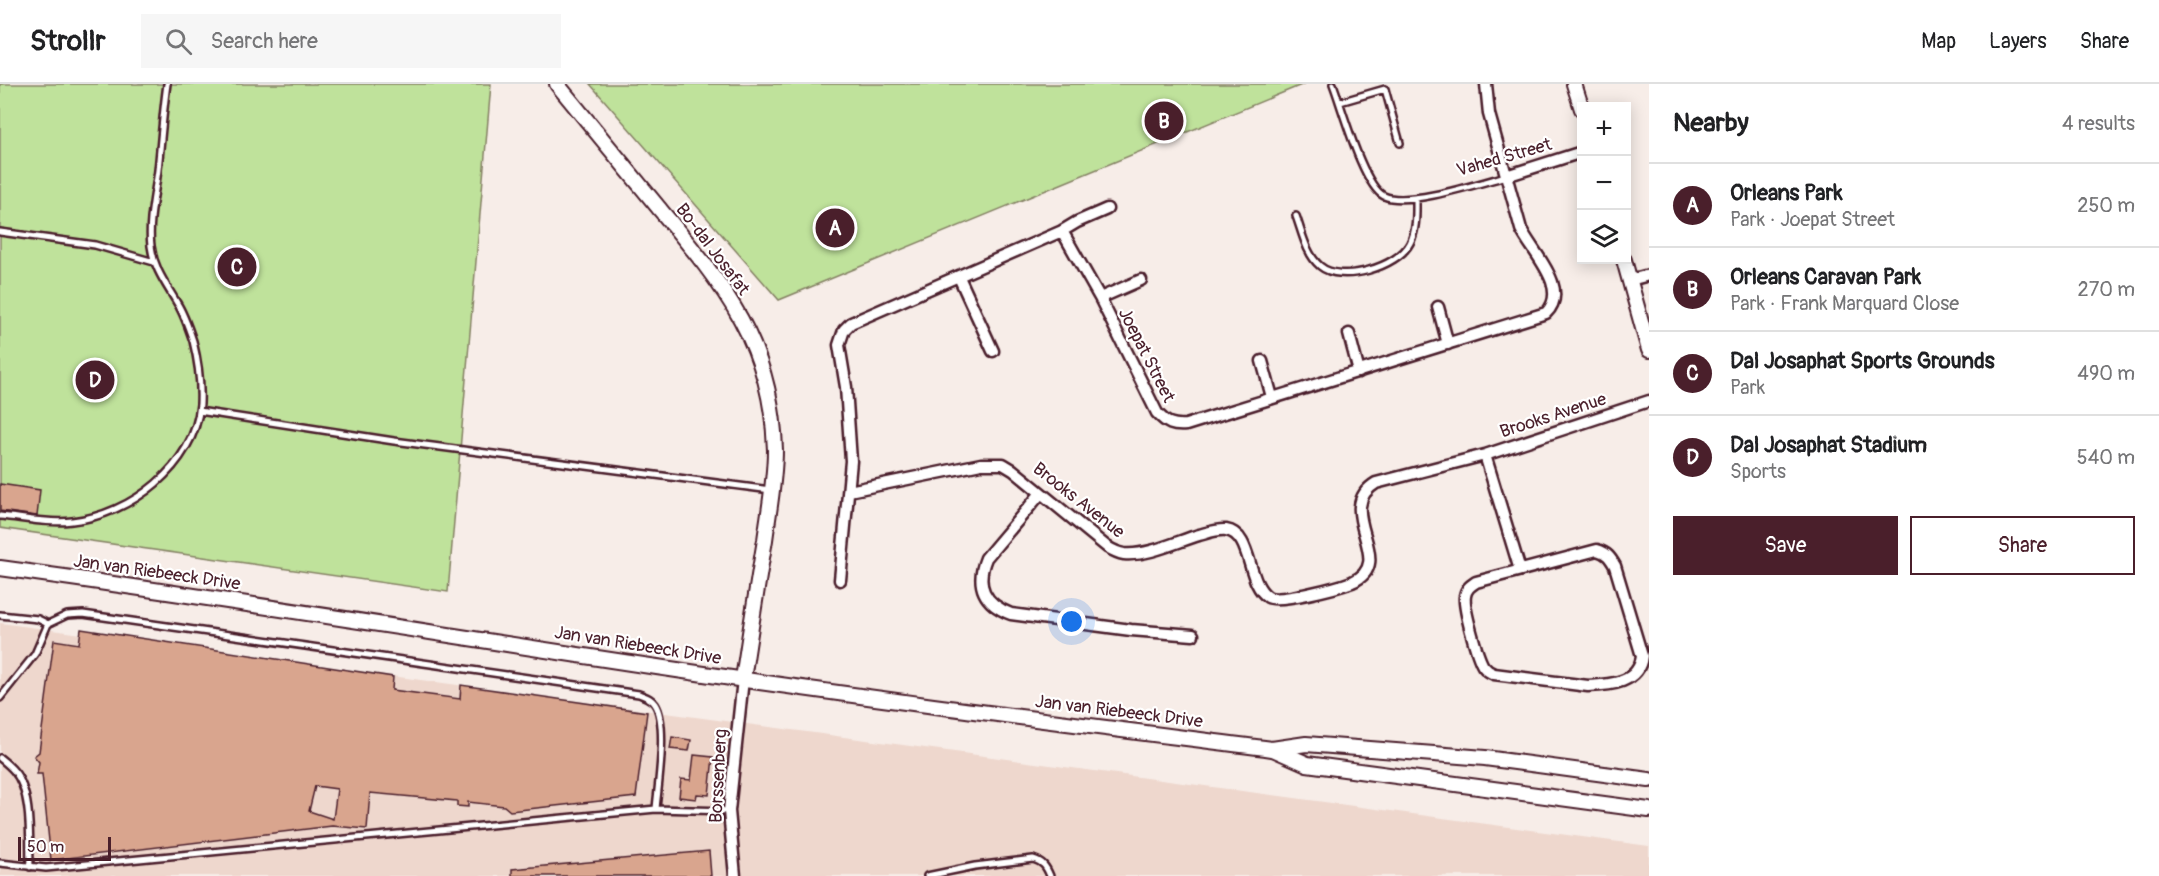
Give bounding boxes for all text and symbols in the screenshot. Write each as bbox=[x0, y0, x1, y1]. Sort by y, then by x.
search box bbox=[141, 14, 561, 68]
text: Strollr bbox=[30, 24, 105, 59]
icon: search bbox=[162, 25, 195, 58]
text: Search here bbox=[210, 27, 318, 55]
text: Map bbox=[1921, 28, 1956, 55]
text: Layers bbox=[1989, 28, 2047, 55]
text: Share bbox=[2080, 28, 2129, 55]
pin: B bbox=[1144, 99, 1184, 144]
map controls bbox=[1577, 102, 1631, 264]
button: + bbox=[1577, 102, 1631, 156]
text: Nearby bbox=[1673, 107, 1749, 139]
text: 4 results bbox=[2062, 111, 2135, 136]
street label: Vahed Street bbox=[1454, 133, 1555, 182]
button: − bbox=[1577, 156, 1631, 210]
text: Orleans Park bbox=[1730, 179, 1843, 207]
text: A bbox=[1686, 193, 1699, 218]
text: 250 m bbox=[2077, 193, 2135, 218]
street label: Bo-dal Josafat bbox=[671, 199, 755, 300]
pin: A bbox=[816, 206, 854, 250]
text: Park · Joepat Street bbox=[1730, 207, 1895, 232]
button: layers bbox=[1577, 210, 1631, 264]
pin: C bbox=[218, 244, 256, 290]
text: Orleans Caravan Park bbox=[1730, 263, 1921, 291]
text: B bbox=[1687, 277, 1698, 302]
text: 270 m bbox=[2077, 277, 2135, 302]
text: Park · Frank Marquard Close bbox=[1730, 291, 1959, 316]
street label: Joepat Street bbox=[1113, 304, 1181, 407]
text: Dal Josaphat Sports Grounds bbox=[1730, 347, 1995, 375]
pin: D bbox=[76, 358, 115, 402]
text: C bbox=[1686, 361, 1699, 386]
text: 490 m bbox=[2077, 361, 2135, 386]
text: Park bbox=[1730, 375, 1765, 400]
street label: Brooks Avenue bbox=[1497, 387, 1609, 443]
text: Dal Josaphat Stadium bbox=[1730, 431, 1927, 459]
text: D bbox=[1686, 445, 1699, 470]
text: 540 m bbox=[2077, 445, 2135, 470]
street label: Brooks Avenue bbox=[1028, 457, 1129, 544]
text: Sports bbox=[1730, 459, 1786, 484]
button: Save bbox=[1673, 516, 1898, 575]
button: Share bbox=[1910, 516, 2135, 575]
street label: Jan van Riebeeck Drive bbox=[72, 549, 242, 596]
your location bbox=[1057, 607, 1086, 636]
street label: Jan van Riebeeck Drive bbox=[553, 621, 723, 670]
street label: Jan van Riebeeck Drive bbox=[1034, 690, 1204, 733]
street label: Borssenberg bbox=[705, 728, 732, 824]
scale bar bbox=[18, 834, 111, 862]
text: 50 m bbox=[27, 837, 64, 857]

